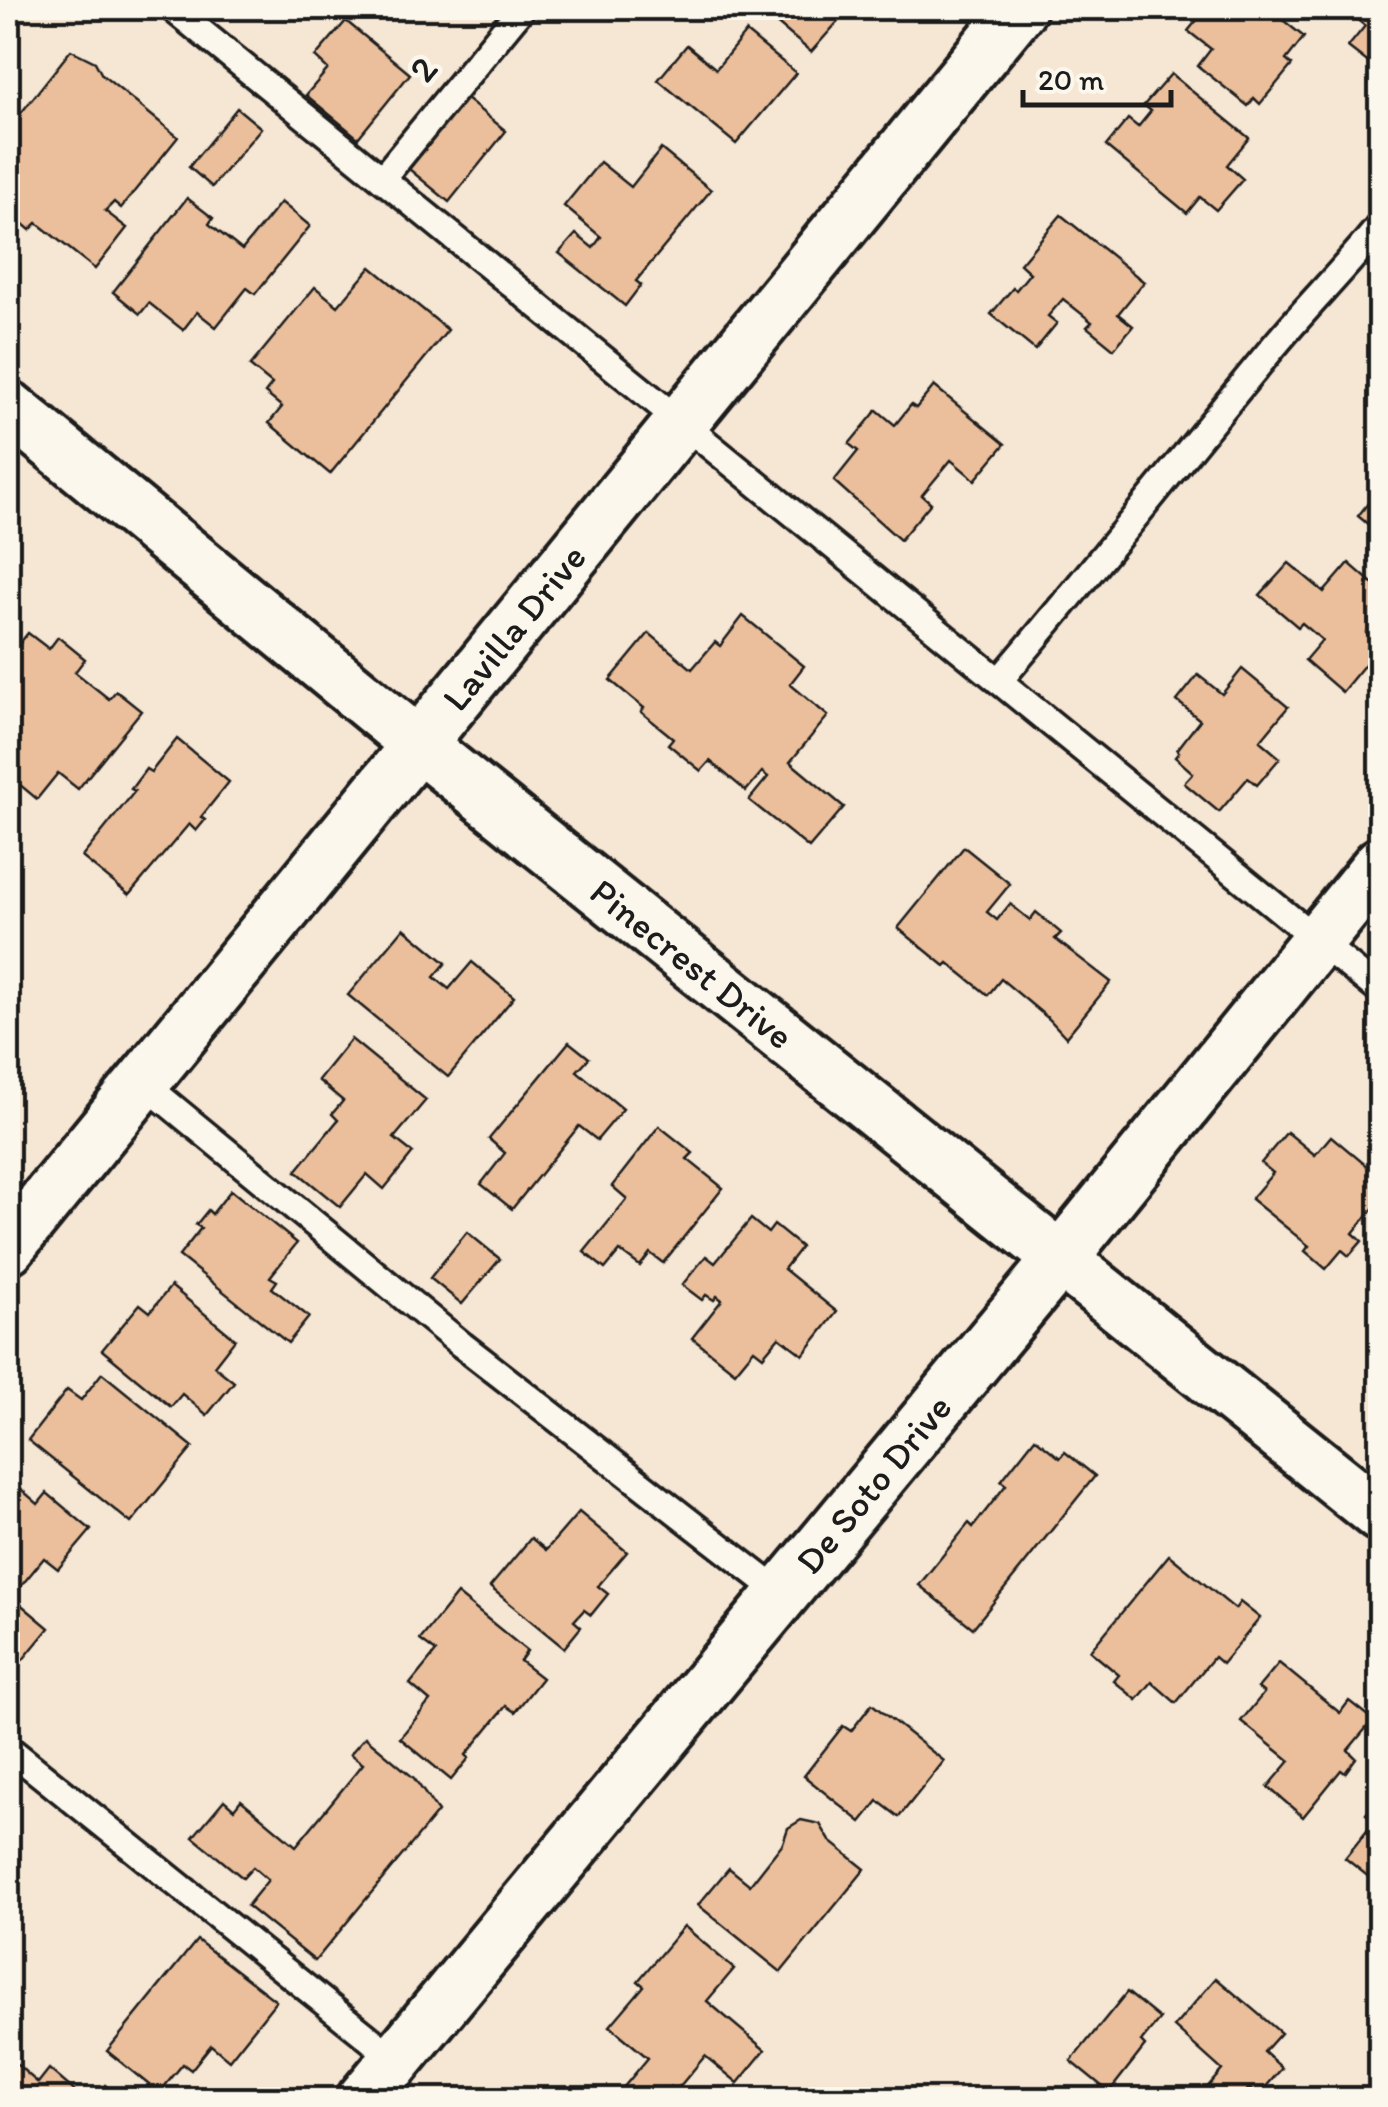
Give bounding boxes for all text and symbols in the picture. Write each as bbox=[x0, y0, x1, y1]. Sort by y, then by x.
scale bar bbox=[1023, 45, 1170, 107]
street label: 2 bbox=[399, 47, 447, 91]
text: 20 m bbox=[1038, 61, 1104, 98]
street label: Lavilla Drive bbox=[432, 535, 596, 720]
street label: Pinecrest Drive bbox=[581, 868, 803, 1059]
street label: De Soto Drive bbox=[786, 1385, 961, 1583]

